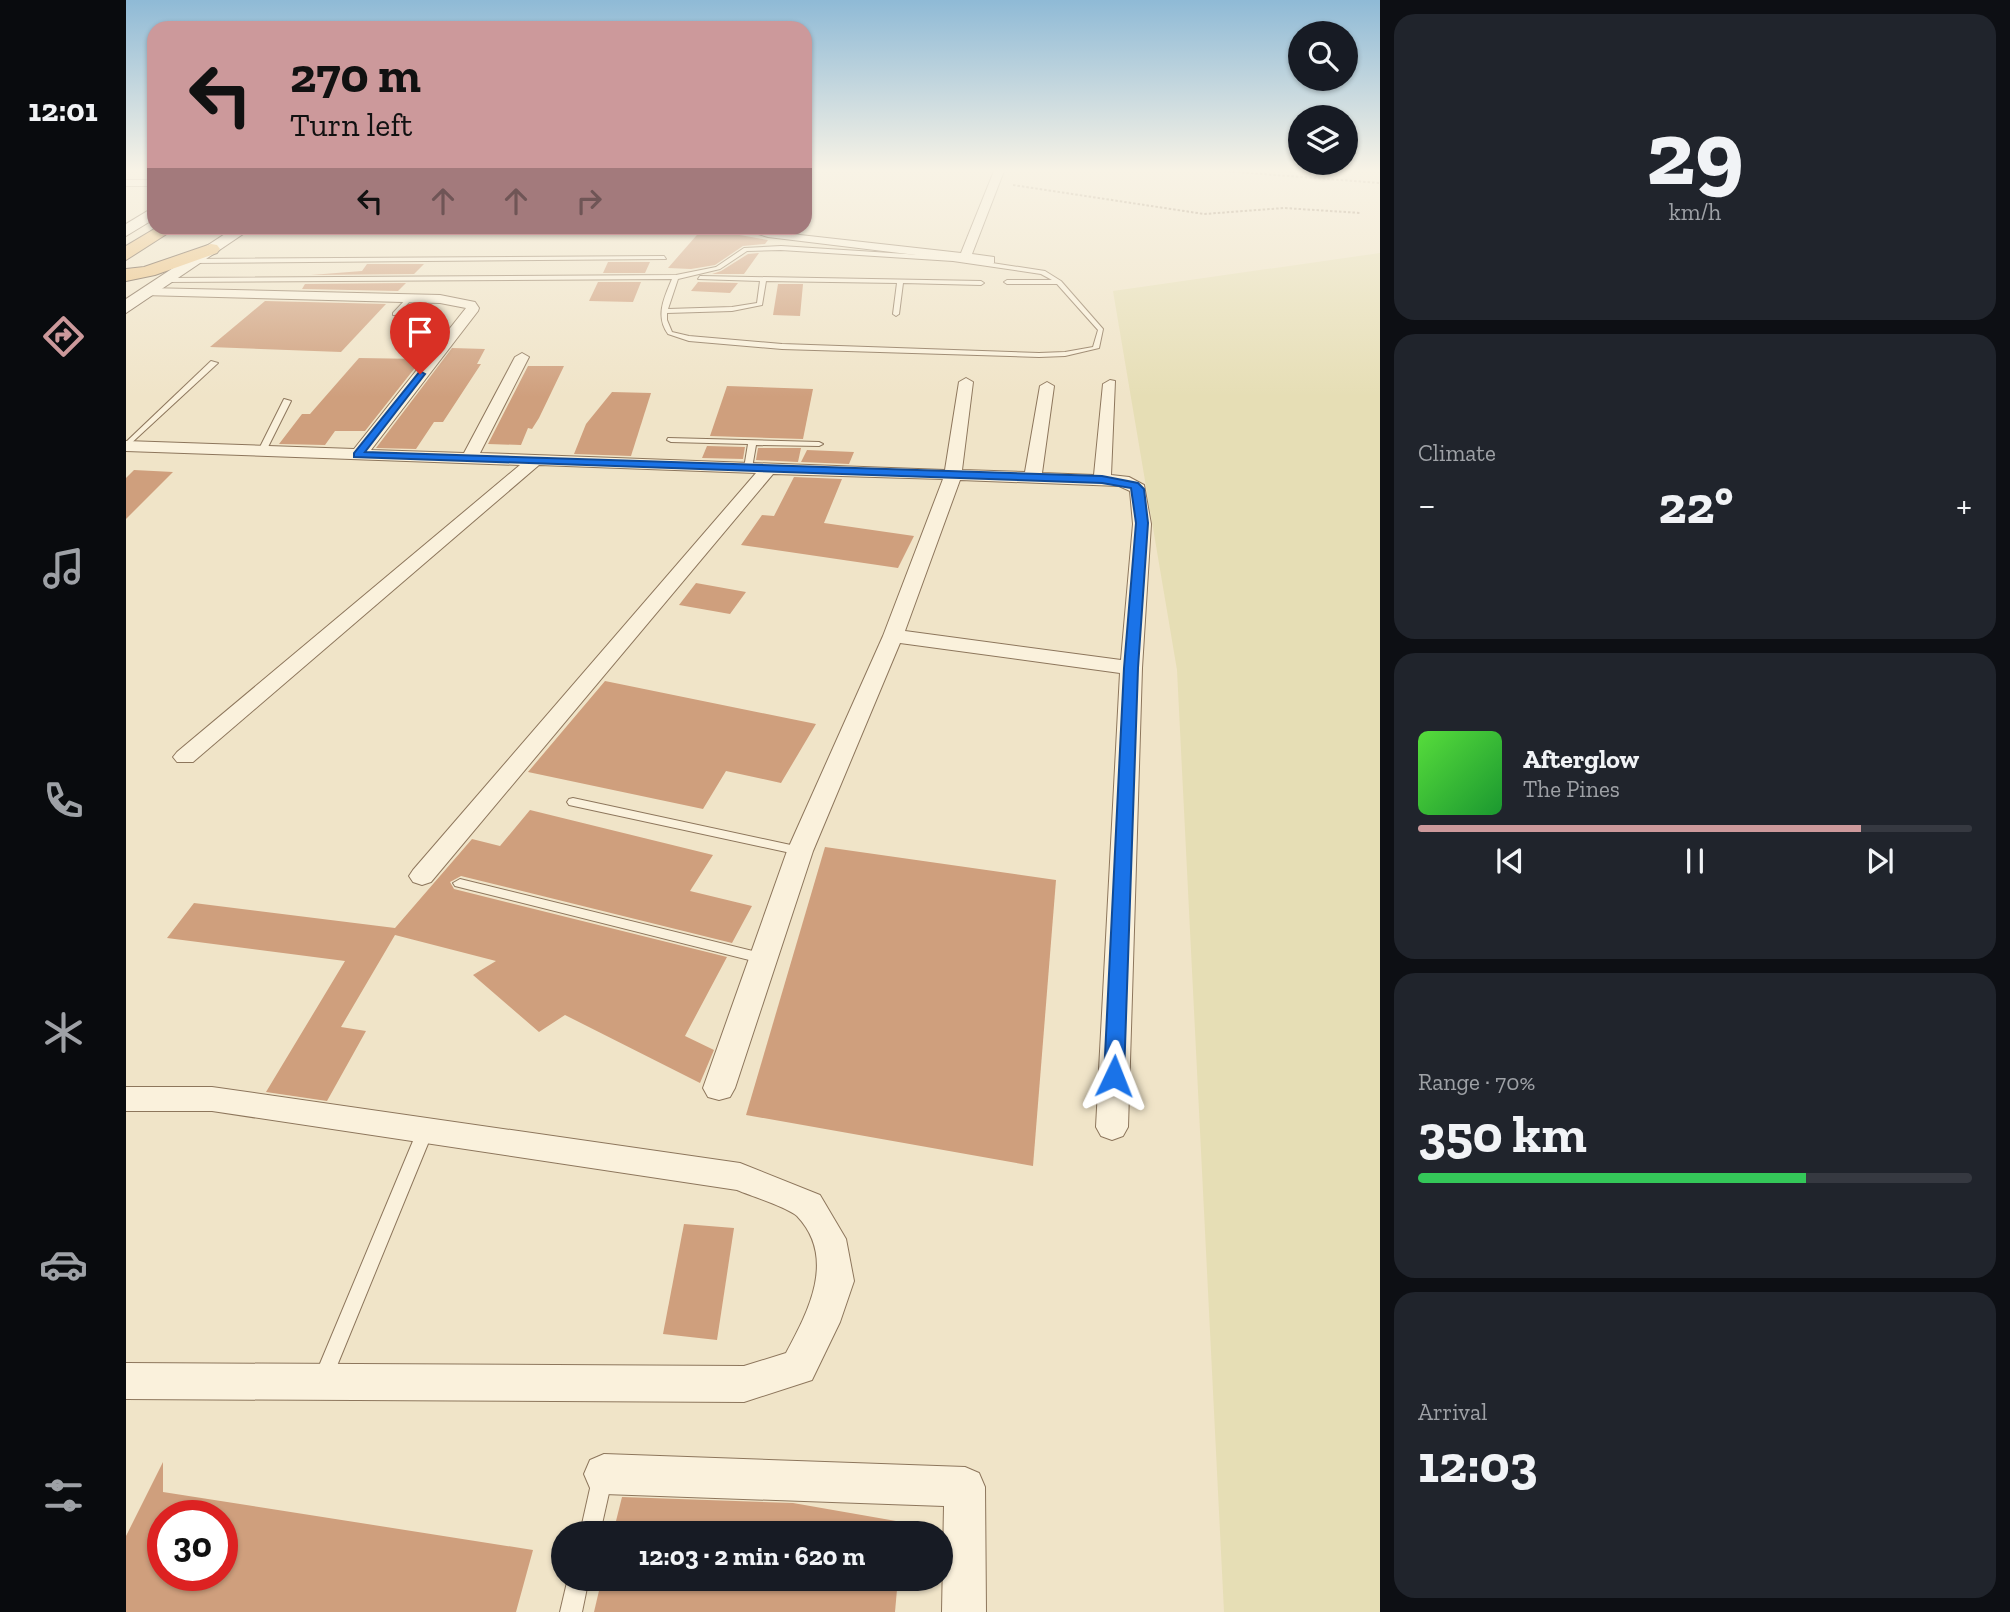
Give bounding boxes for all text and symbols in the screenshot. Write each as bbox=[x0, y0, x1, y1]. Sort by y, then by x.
map controls bbox=[1288, 21, 1358, 175]
button: search bbox=[1288, 21, 1358, 91]
text: 270 m bbox=[290, 46, 421, 105]
icon: left bbox=[175, 49, 266, 140]
text: 12:01 bbox=[28, 91, 98, 129]
text: 29 bbox=[1646, 98, 1744, 207]
button: layers bbox=[1288, 105, 1358, 175]
text: Turn left bbox=[290, 106, 412, 144]
icon: left bbox=[351, 182, 389, 220]
icon: ahead bbox=[424, 182, 462, 220]
icon: ahead bbox=[497, 182, 535, 220]
icon: right bbox=[570, 182, 608, 220]
text: km/h bbox=[1669, 198, 1721, 226]
pin bbox=[390, 302, 450, 374]
icon: directions bbox=[39, 312, 88, 361]
icon: arrive bbox=[401, 313, 439, 351]
text: Climate bbox=[1418, 439, 1496, 467]
text: 22° bbox=[1659, 474, 1733, 536]
text: − bbox=[1418, 482, 1436, 528]
text: + bbox=[1956, 482, 1972, 528]
icon: music bbox=[39, 544, 88, 593]
text: Afterglow bbox=[1523, 743, 1639, 775]
text: The Pines bbox=[1523, 775, 1620, 803]
icon: phone bbox=[39, 776, 88, 825]
icon: previous bbox=[1491, 842, 1529, 880]
icon: pause bbox=[1676, 842, 1714, 880]
icon: next bbox=[1861, 842, 1899, 880]
icon: climate bbox=[39, 1008, 88, 1057]
position arrow bbox=[1077, 1039, 1151, 1113]
text: Range · 70% bbox=[1418, 1068, 1535, 1096]
text: 350 km bbox=[1418, 1103, 1587, 1165]
icon: car bbox=[39, 1240, 88, 1289]
text: Arrival bbox=[1418, 1398, 1487, 1426]
text: 12:03 bbox=[1418, 1433, 1538, 1495]
icon: filters bbox=[39, 1471, 88, 1520]
speed limit sign: 30 bbox=[147, 1500, 238, 1591]
text: 12:03 · 2 min · 620 m bbox=[639, 1540, 865, 1572]

